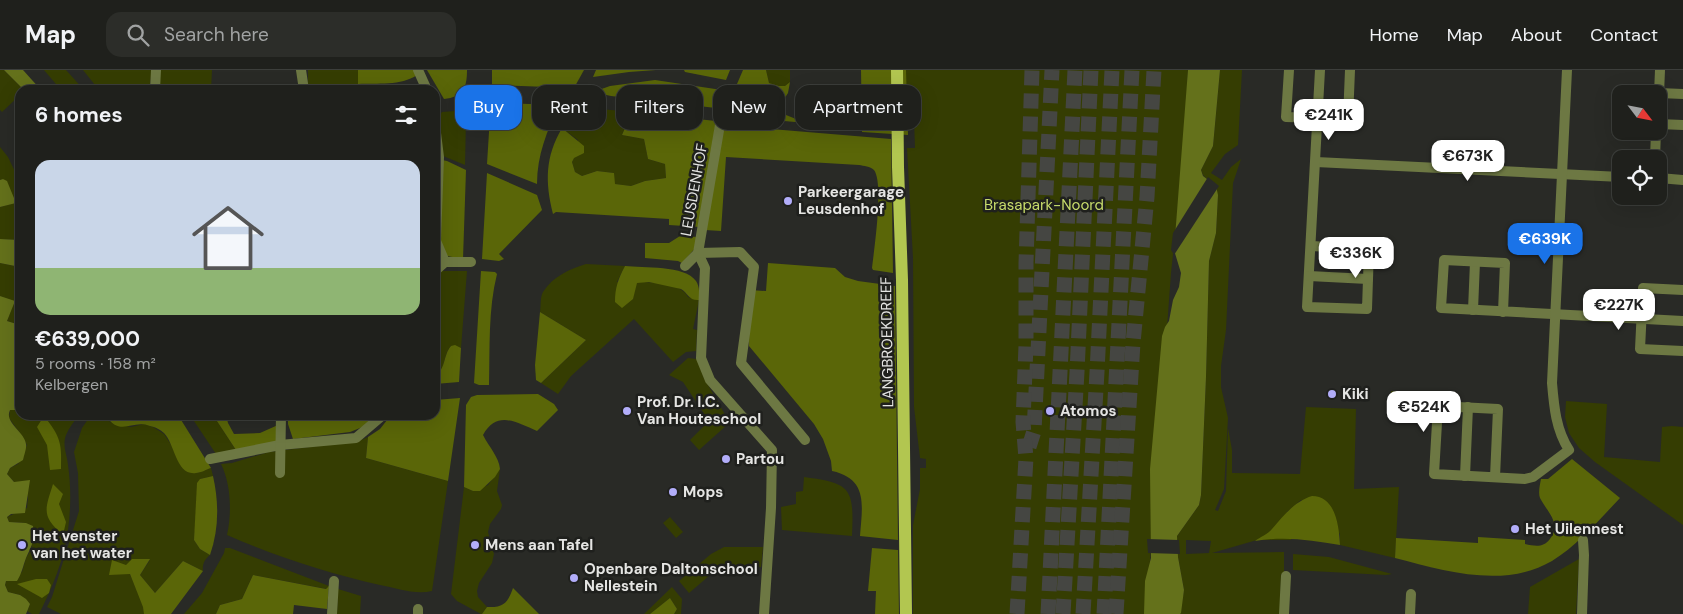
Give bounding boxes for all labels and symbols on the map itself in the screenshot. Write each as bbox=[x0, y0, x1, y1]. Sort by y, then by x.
north arrow bbox=[1612, 85, 1668, 140]
pin: €241K bbox=[1294, 98, 1364, 141]
pin: €673K bbox=[1433, 140, 1503, 182]
street label: LEUSDENHOF bbox=[676, 142, 712, 238]
place label: Parkeergarage Leusdenhof bbox=[798, 182, 904, 219]
marker: Parkeergarage Leusdenhof bbox=[782, 195, 794, 207]
park label: Brasapark-Noord bbox=[984, 195, 1104, 215]
pin: €639K bbox=[1510, 222, 1580, 265]
pin: €336K bbox=[1321, 236, 1391, 279]
street label: LANGBROEKDREEF bbox=[876, 277, 898, 407]
pin: €227K bbox=[1584, 288, 1654, 331]
place label: Kiki bbox=[1342, 384, 1369, 404]
marker: Kiki bbox=[1326, 388, 1338, 400]
pin: €524K bbox=[1389, 390, 1459, 433]
place label: Prof. Dr. I.C. Van Houteschool bbox=[637, 392, 761, 429]
place label: Atomos bbox=[1060, 401, 1117, 421]
marker: Prof. Dr. I.C. Van Houteschool bbox=[621, 405, 633, 417]
marker: Atomos bbox=[1044, 405, 1056, 417]
place label: Partou bbox=[736, 449, 784, 469]
marker: Partou bbox=[720, 453, 732, 465]
place label: Mops bbox=[683, 482, 723, 502]
marker: Mops bbox=[667, 486, 679, 498]
place label: Het Uilennest bbox=[1525, 519, 1624, 539]
marker: Het Uilennest bbox=[1509, 523, 1521, 535]
place label: Het venster van het water bbox=[32, 526, 132, 563]
place label: Mens aan Tafel bbox=[485, 535, 593, 555]
marker: Het venster van het water bbox=[16, 539, 28, 551]
marker: Mens aan Tafel bbox=[469, 539, 481, 551]
place label: Openbare Daltonschool Nellestein bbox=[584, 559, 758, 596]
marker: Openbare Daltonschool Nellestein bbox=[568, 572, 580, 584]

